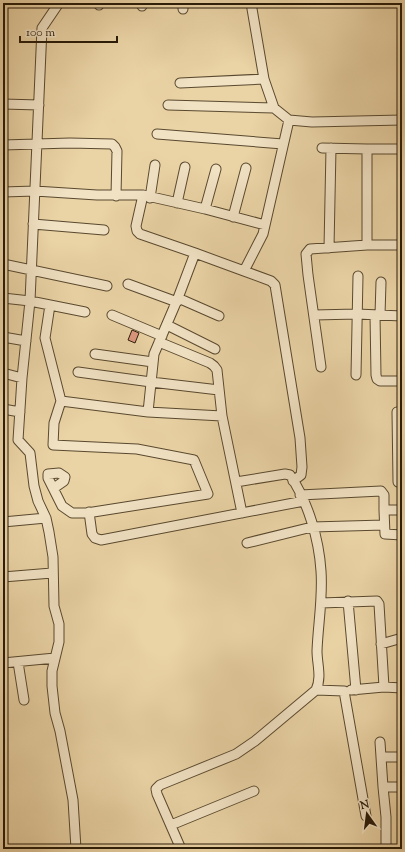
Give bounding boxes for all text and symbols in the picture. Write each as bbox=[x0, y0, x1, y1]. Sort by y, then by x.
scale bar bbox=[20, 18, 117, 44]
text: 100 m bbox=[26, 24, 55, 42]
north arrow bbox=[347, 794, 387, 834]
text: N bbox=[358, 796, 371, 814]

